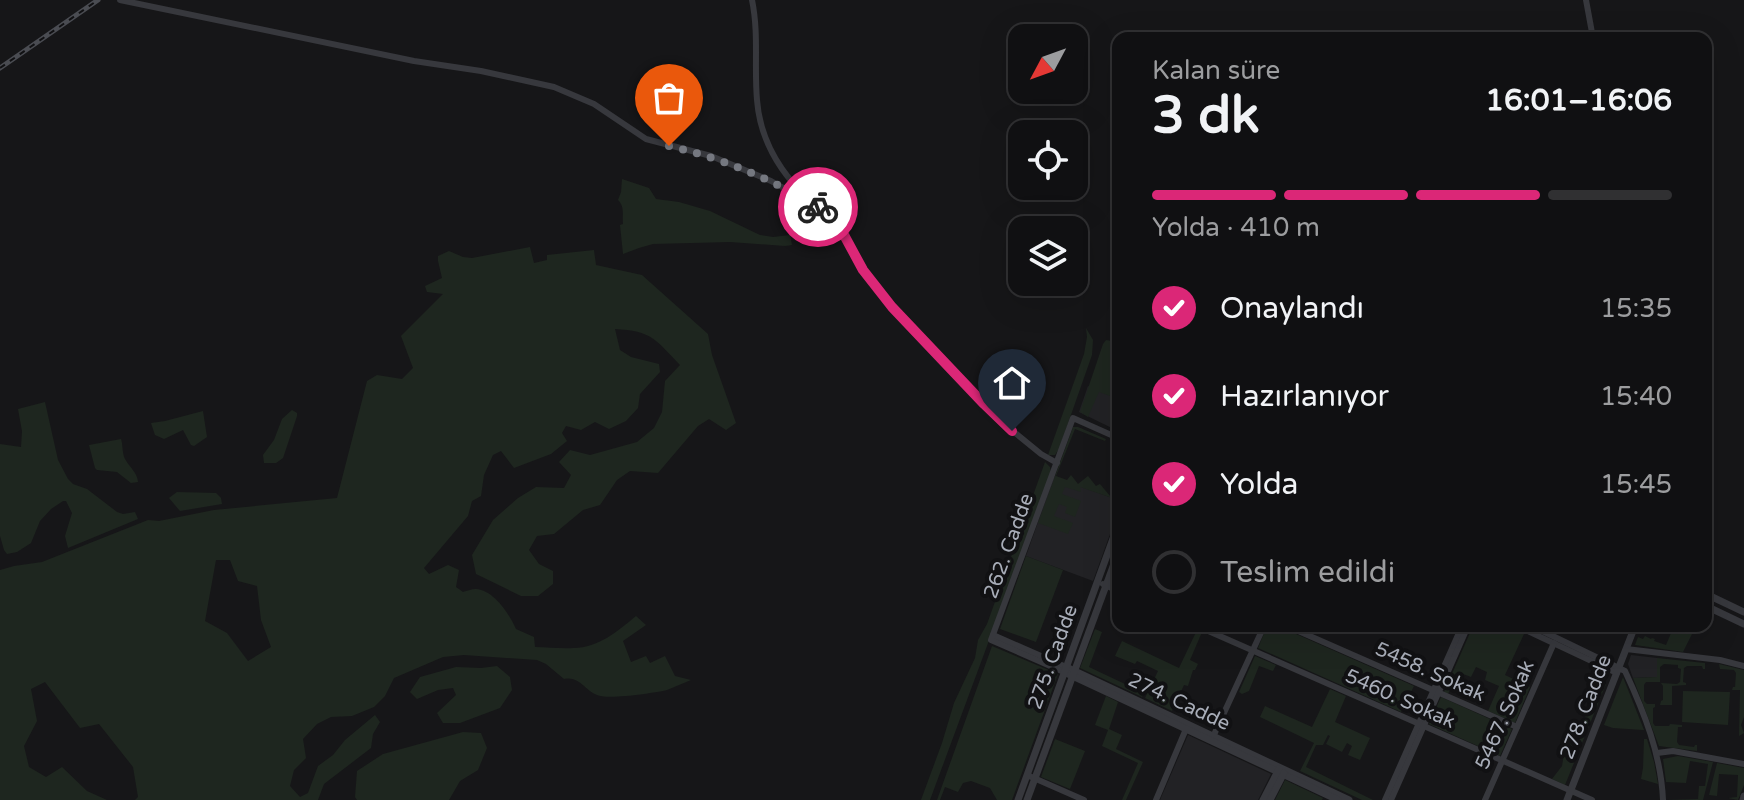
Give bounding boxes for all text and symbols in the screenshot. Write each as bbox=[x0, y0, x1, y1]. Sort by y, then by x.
north arrow bbox=[1008, 24, 1088, 104]
map controls bbox=[1008, 24, 1088, 296]
text: Kalan süre bbox=[1152, 55, 1280, 86]
pin bbox=[635, 64, 703, 146]
icon: bag bbox=[647, 76, 691, 120]
text: 16:01–16:06 bbox=[1485, 82, 1672, 119]
text: 3 dk bbox=[1152, 84, 1259, 147]
button: locate bbox=[1008, 120, 1088, 200]
courier bbox=[778, 167, 858, 247]
icon: bike bbox=[796, 185, 840, 229]
text: Yolda · 410 m bbox=[1152, 212, 1320, 243]
button: layers bbox=[1008, 216, 1088, 296]
icon: check bbox=[1152, 286, 1196, 330]
text: Onaylandı bbox=[1220, 290, 1364, 327]
text: 15:35 bbox=[1600, 293, 1672, 324]
pin bbox=[978, 349, 1046, 431]
icon: home bbox=[990, 361, 1034, 405]
icon: check bbox=[1152, 374, 1196, 418]
text: Hazırlanıyor bbox=[1220, 378, 1389, 415]
text: 15:40 bbox=[1600, 381, 1672, 412]
icon: check bbox=[1152, 462, 1196, 506]
text: Yolda bbox=[1220, 466, 1298, 503]
text: 15:45 bbox=[1600, 469, 1672, 500]
street label: 262. Cadde bbox=[979, 490, 1039, 602]
text: Teslim edildi bbox=[1220, 554, 1395, 591]
street label: 275. Cadde bbox=[1023, 601, 1083, 713]
street label: 5458. Sokak bbox=[1371, 637, 1489, 707]
street label: 278. Cadde bbox=[1555, 651, 1617, 763]
street label: 5467. Sokak bbox=[1470, 657, 1540, 773]
street label: 5460. Sokak bbox=[1341, 664, 1459, 734]
street label: 274. Cadde bbox=[1124, 668, 1234, 736]

